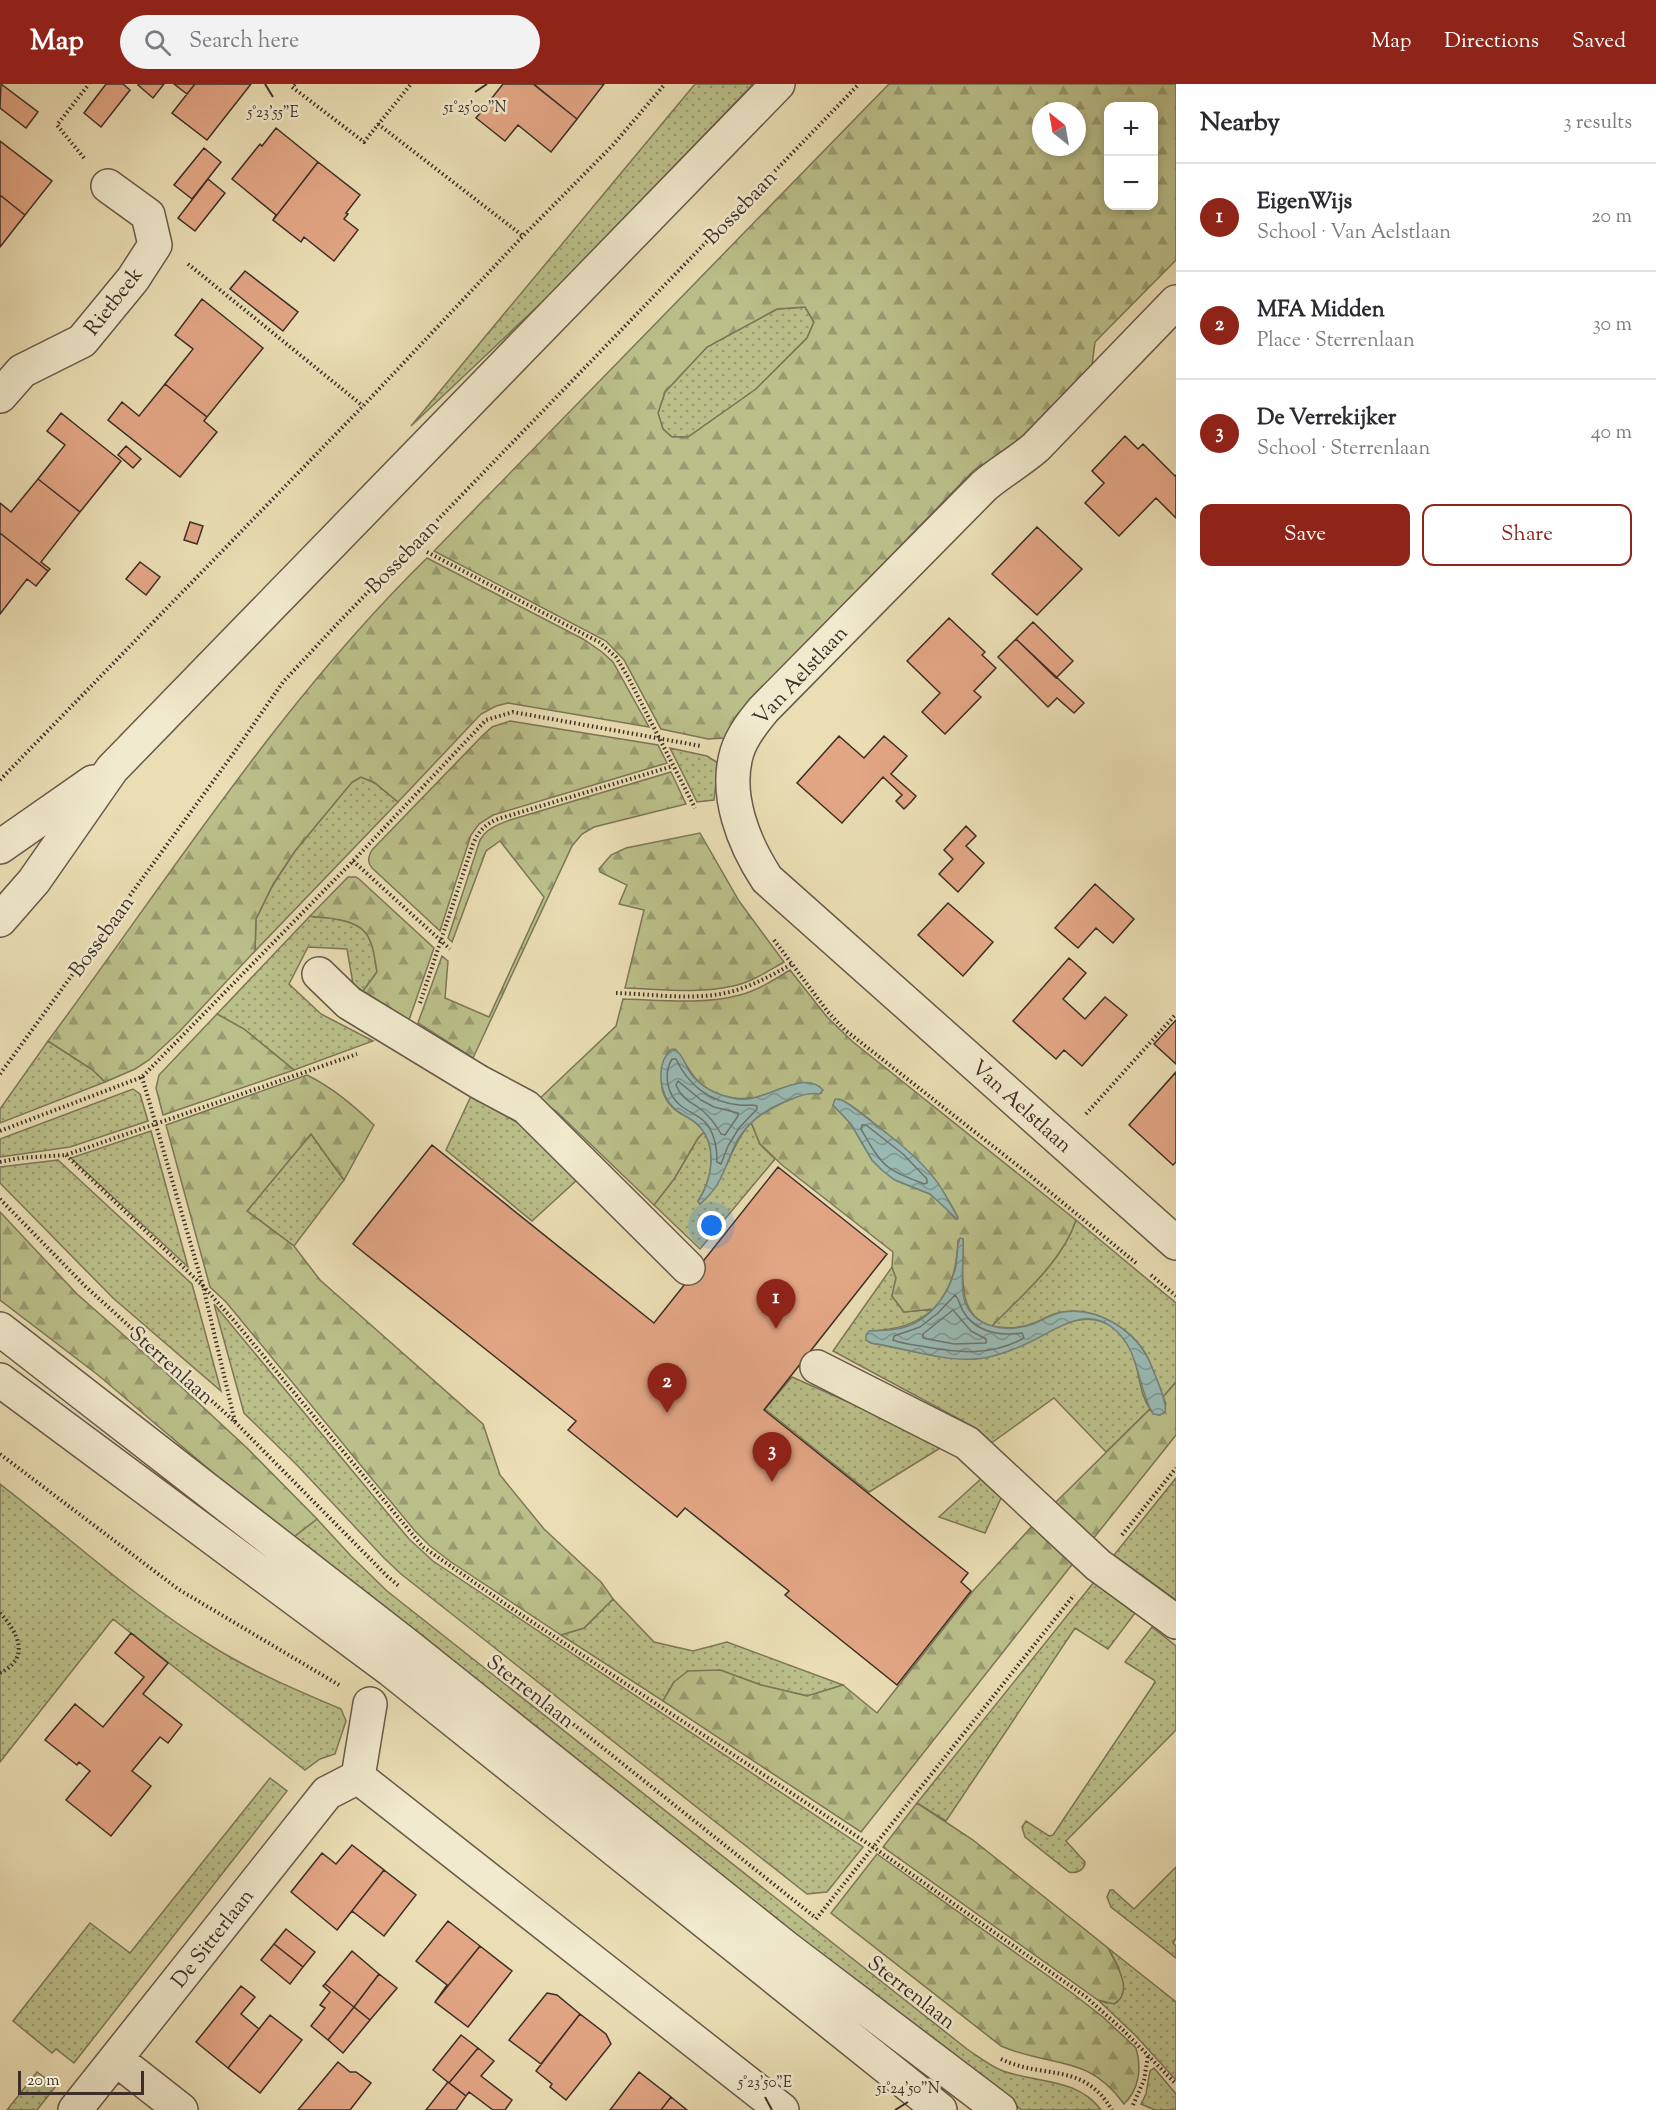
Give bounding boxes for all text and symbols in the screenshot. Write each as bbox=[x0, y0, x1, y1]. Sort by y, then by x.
search box bbox=[120, 15, 540, 69]
text: Map bbox=[30, 22, 84, 62]
icon: search bbox=[141, 26, 174, 59]
text: Search here bbox=[189, 26, 299, 58]
text: Map bbox=[1371, 27, 1411, 57]
text: Directions bbox=[1444, 27, 1539, 57]
text: Saved bbox=[1572, 27, 1626, 57]
text: 51°25'00"N bbox=[442, 98, 507, 119]
north arrow bbox=[1032, 102, 1086, 156]
map controls bbox=[1104, 102, 1158, 210]
button: + bbox=[1104, 102, 1158, 156]
text: 5°23'55"E bbox=[246, 103, 299, 124]
text: Nearby bbox=[1200, 105, 1280, 142]
text: 3 results bbox=[1563, 109, 1632, 138]
button: − bbox=[1104, 156, 1158, 210]
street label: Bossebaan bbox=[698, 164, 785, 253]
text: EigenWijs bbox=[1257, 187, 1352, 219]
text: 1 bbox=[1216, 203, 1223, 232]
text: 20 m bbox=[1591, 203, 1632, 232]
text: School · Van Aelstlaan bbox=[1257, 219, 1451, 248]
street label: Rietbeek bbox=[78, 261, 151, 343]
text: MFA Midden bbox=[1257, 295, 1385, 327]
text: 2 bbox=[1215, 311, 1224, 340]
text: 30 m bbox=[1593, 311, 1632, 340]
text: Place · Sterrenlaan bbox=[1257, 327, 1415, 356]
text: De Verrekijker bbox=[1257, 403, 1396, 435]
text: 3 bbox=[1215, 419, 1224, 448]
text: 40 m bbox=[1591, 419, 1632, 448]
text: School · Sterrenlaan bbox=[1257, 435, 1430, 464]
button: Save bbox=[1200, 504, 1410, 566]
button: Share bbox=[1422, 504, 1632, 566]
street label: Bossebaan bbox=[360, 513, 447, 602]
street label: Van Aelstlaan bbox=[747, 620, 856, 733]
street label: Bossebaan bbox=[63, 890, 142, 984]
street label: Van Aelstlaan bbox=[963, 1054, 1078, 1161]
your location bbox=[697, 1211, 726, 1240]
pin: 1 bbox=[756, 1280, 796, 1329]
street label: Sterrenlaan bbox=[122, 1320, 220, 1413]
pin: 2 bbox=[648, 1364, 686, 1413]
pin: 3 bbox=[752, 1432, 792, 1482]
street label: Sterrenlaan bbox=[479, 1648, 580, 1737]
street label: De Sitterlaan bbox=[165, 1883, 262, 1995]
street label: Sterrenlaan bbox=[860, 1949, 961, 2038]
scale bar bbox=[18, 2068, 144, 2096]
text: 20 m bbox=[27, 2070, 60, 2093]
text: 5°23'50"E bbox=[737, 2073, 792, 2094]
text: 51°24'50"N bbox=[875, 2079, 940, 2100]

